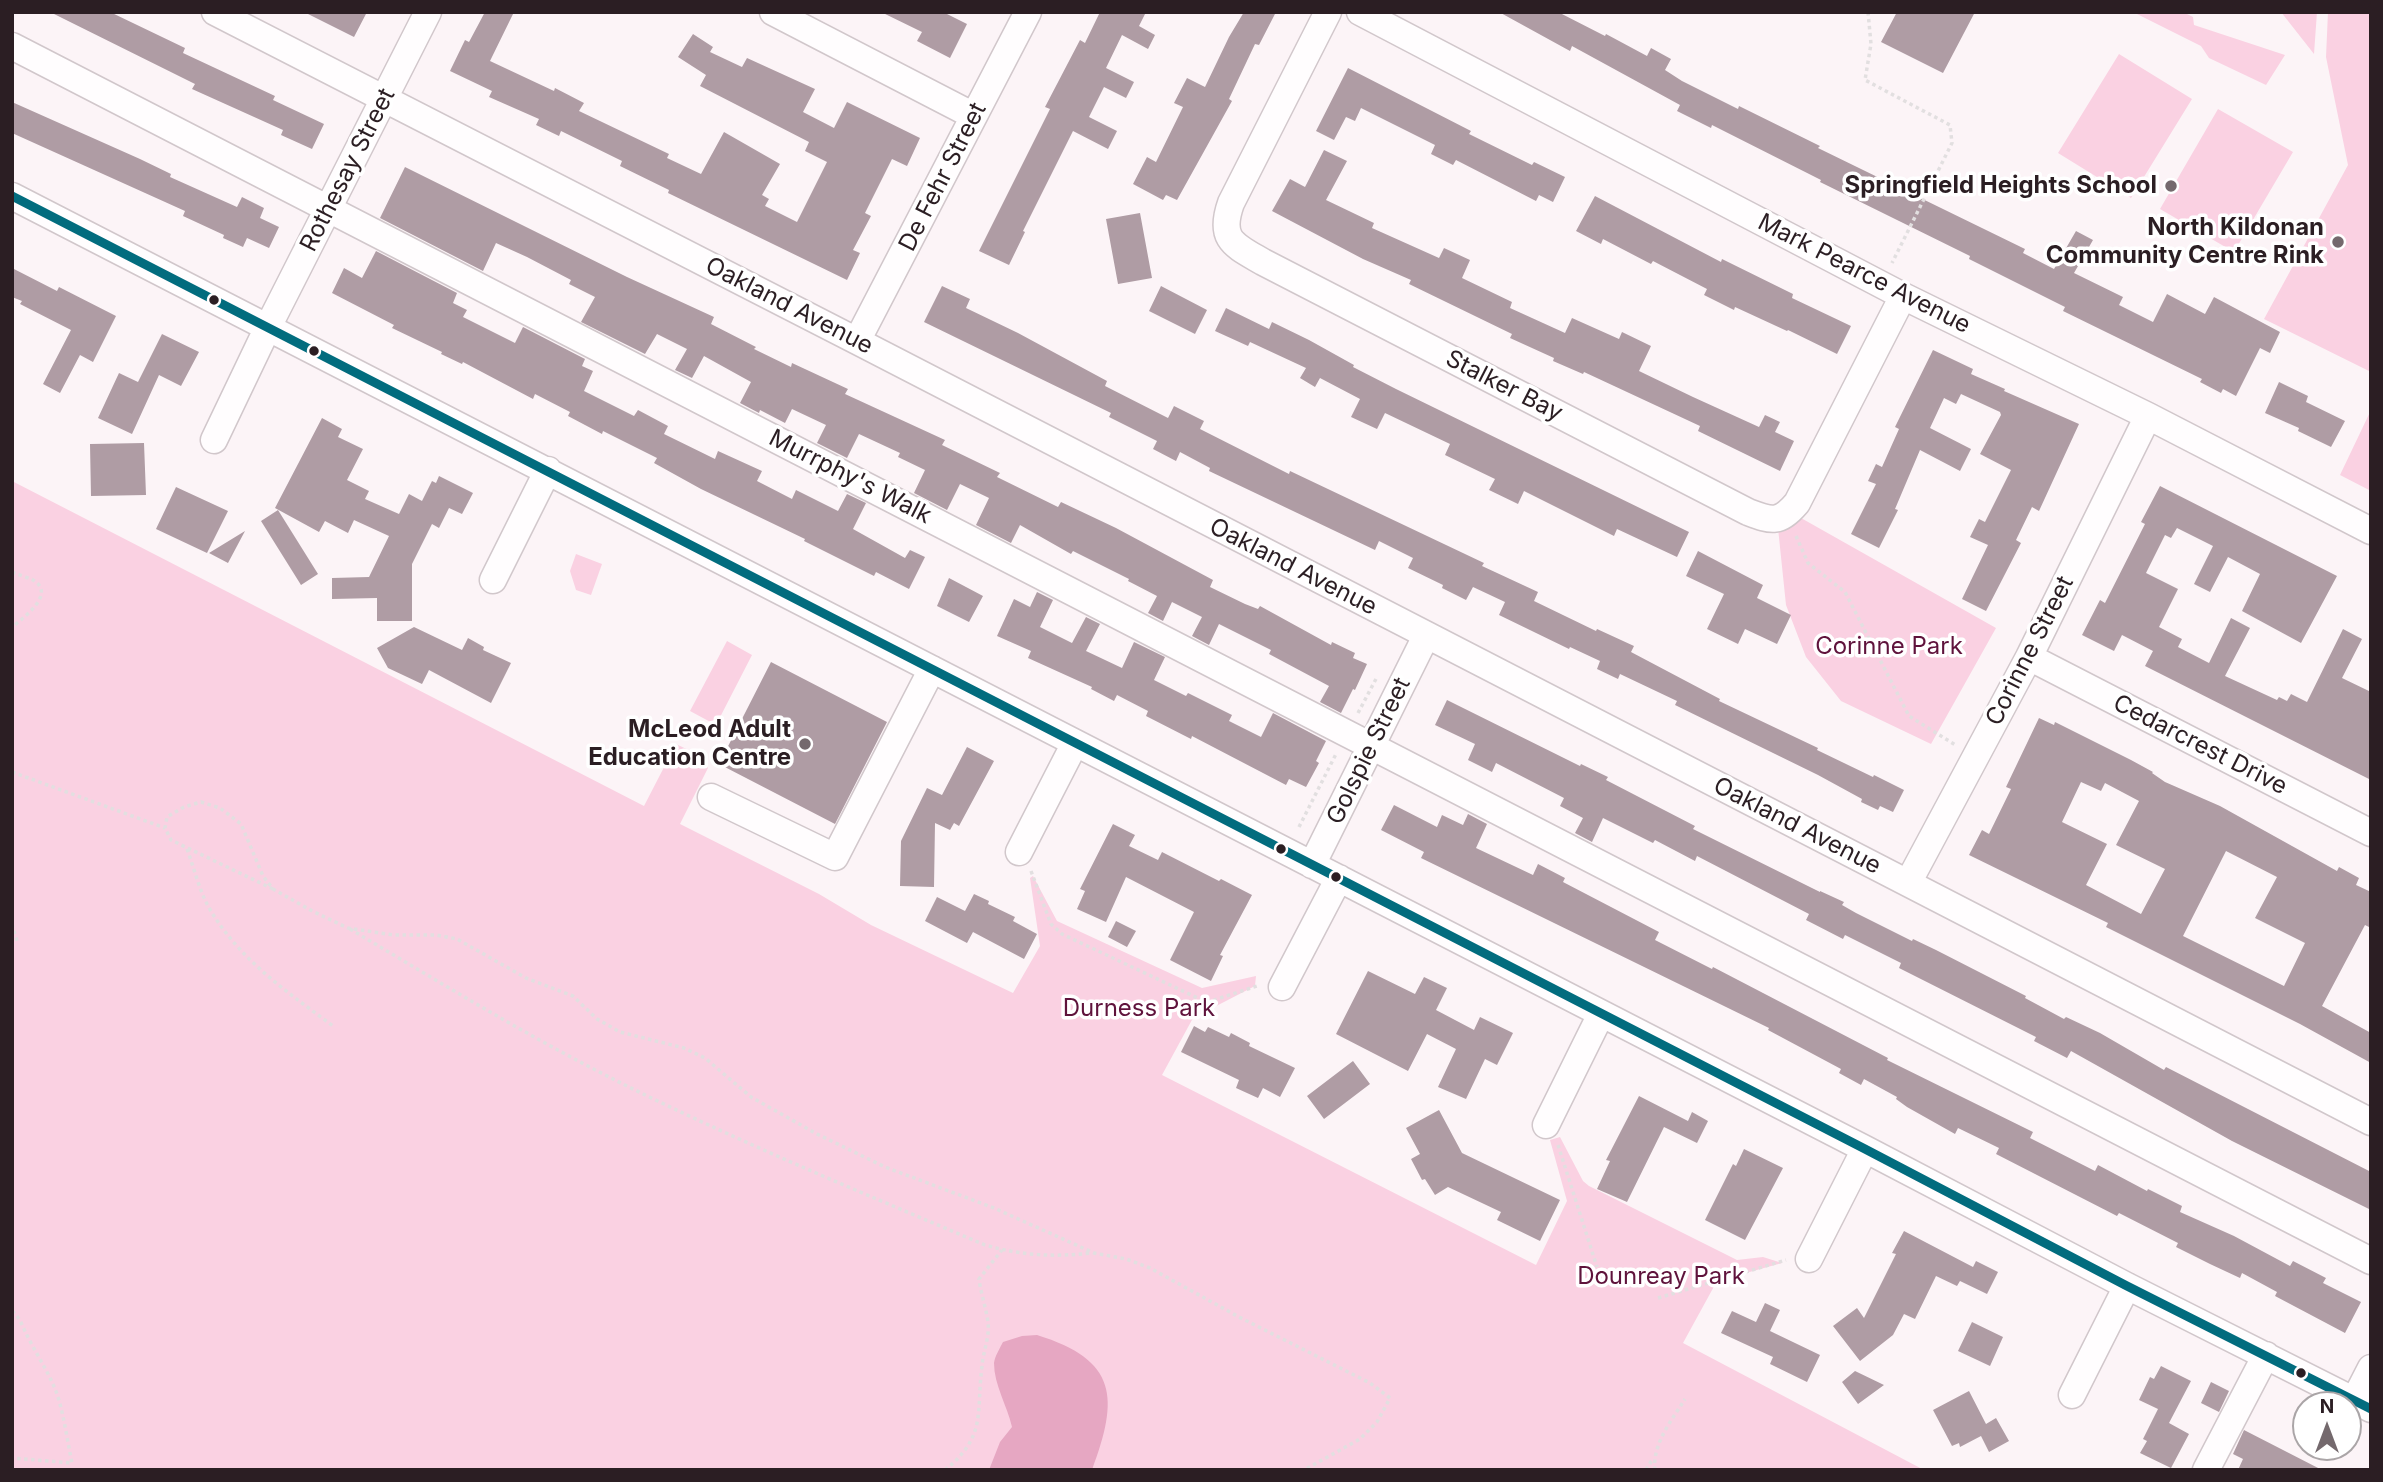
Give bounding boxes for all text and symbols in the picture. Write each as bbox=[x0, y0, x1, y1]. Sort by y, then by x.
street label: Rothesay Street bbox=[294, 84, 402, 256]
street label: De Fehr Street bbox=[893, 98, 993, 256]
place label: Springfield Heights School bbox=[1844, 172, 2157, 200]
marker: Springfield Heights School bbox=[2163, 178, 2179, 194]
street label: Mark Pearce Avenue bbox=[1753, 208, 1975, 340]
place label: North Kildonan Community Centre Rink bbox=[2046, 214, 2324, 270]
marker: North Kildonan Community Centre Rink bbox=[2330, 234, 2346, 250]
street label: Oakland Avenue bbox=[700, 251, 878, 361]
unlabelled marker bbox=[207, 293, 221, 307]
unlabelled marker bbox=[307, 344, 321, 358]
street label: Stalker Bay bbox=[1441, 344, 1567, 428]
street label: Murrphy's Walk bbox=[764, 424, 936, 530]
street label: Oakland Avenue bbox=[1204, 512, 1382, 622]
street label: Corinne Street bbox=[1980, 571, 2080, 731]
park label: Corinne Park bbox=[1815, 633, 1963, 661]
street label: Golspie Street bbox=[1321, 673, 1417, 829]
street label: Cedarcrest Drive bbox=[2108, 689, 2292, 801]
place label: McLeod Adult Education Centre bbox=[588, 716, 791, 772]
marker: McLeod Adult Education Centre bbox=[797, 736, 813, 752]
street label: Oakland Avenue bbox=[1708, 771, 1886, 881]
unlabelled marker bbox=[1274, 842, 1288, 856]
unlabelled marker bbox=[1329, 870, 1343, 884]
park label: Durness Park bbox=[1063, 995, 1215, 1023]
park label: Dounreay Park bbox=[1577, 1263, 1745, 1291]
unlabelled marker bbox=[2294, 1366, 2308, 1380]
north arrow bbox=[2292, 1391, 2362, 1461]
text: N bbox=[2320, 1395, 2334, 1418]

